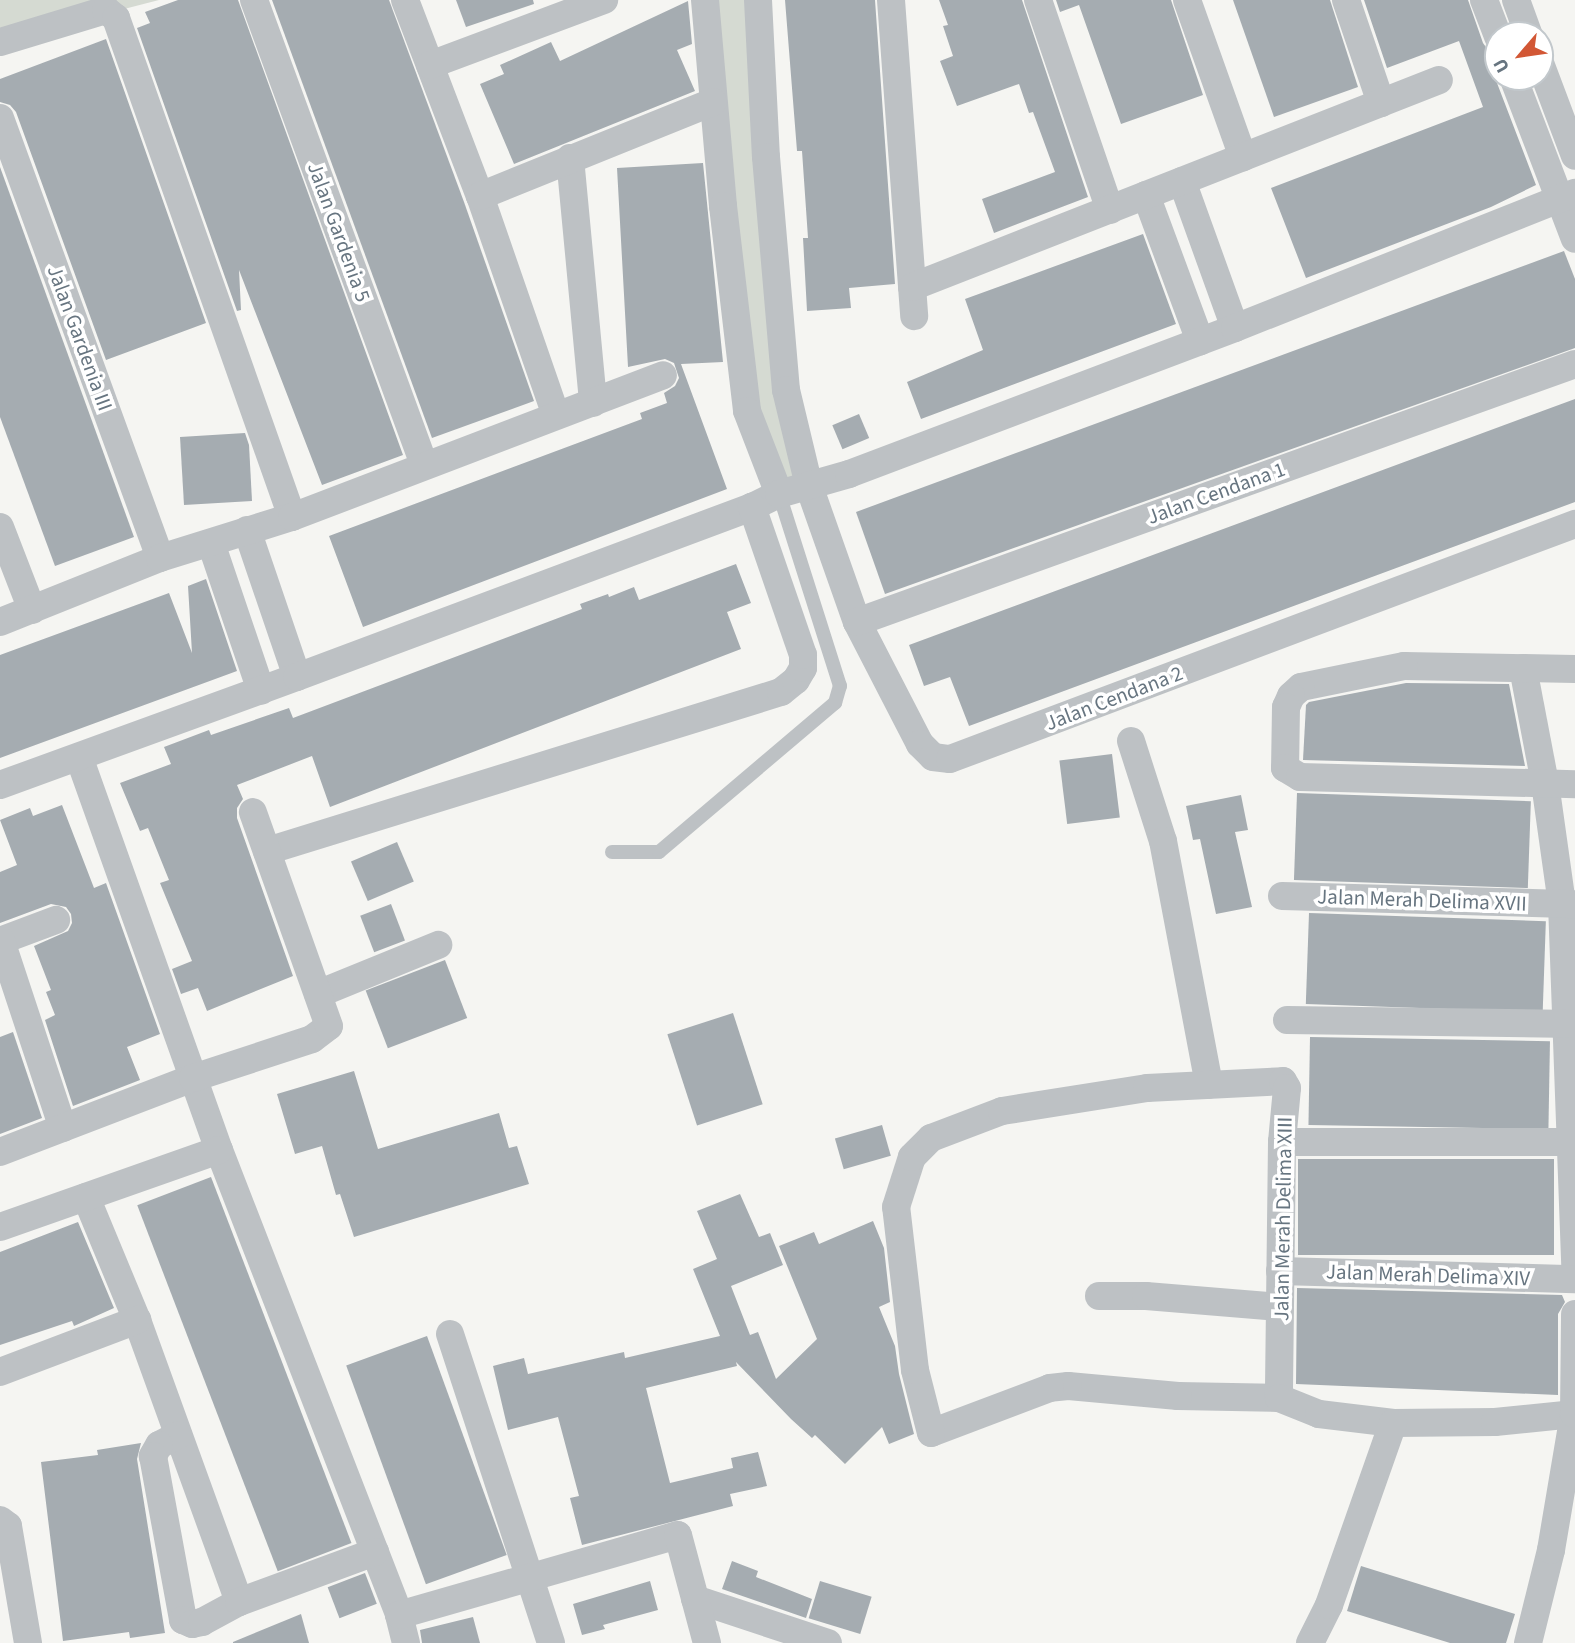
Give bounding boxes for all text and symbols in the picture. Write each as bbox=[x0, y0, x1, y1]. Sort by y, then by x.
north arrow bbox=[1484, 21, 1554, 91]
text: U bbox=[1487, 53, 1517, 78]
street label: Jalan Gardenia 5 bbox=[302, 159, 376, 305]
street label: Jalan Gardenia III bbox=[42, 262, 118, 414]
street label: Jalan Cendana 1 bbox=[1144, 456, 1288, 530]
street label: Jalan Cendana 2 bbox=[1042, 660, 1186, 736]
street label: Jalan Merah Delima XVII bbox=[1317, 884, 1527, 916]
street label: Jalan Merah Delima XIII bbox=[1269, 1117, 1297, 1321]
street label: Jalan Merah Delima XIV bbox=[1326, 1259, 1530, 1291]

